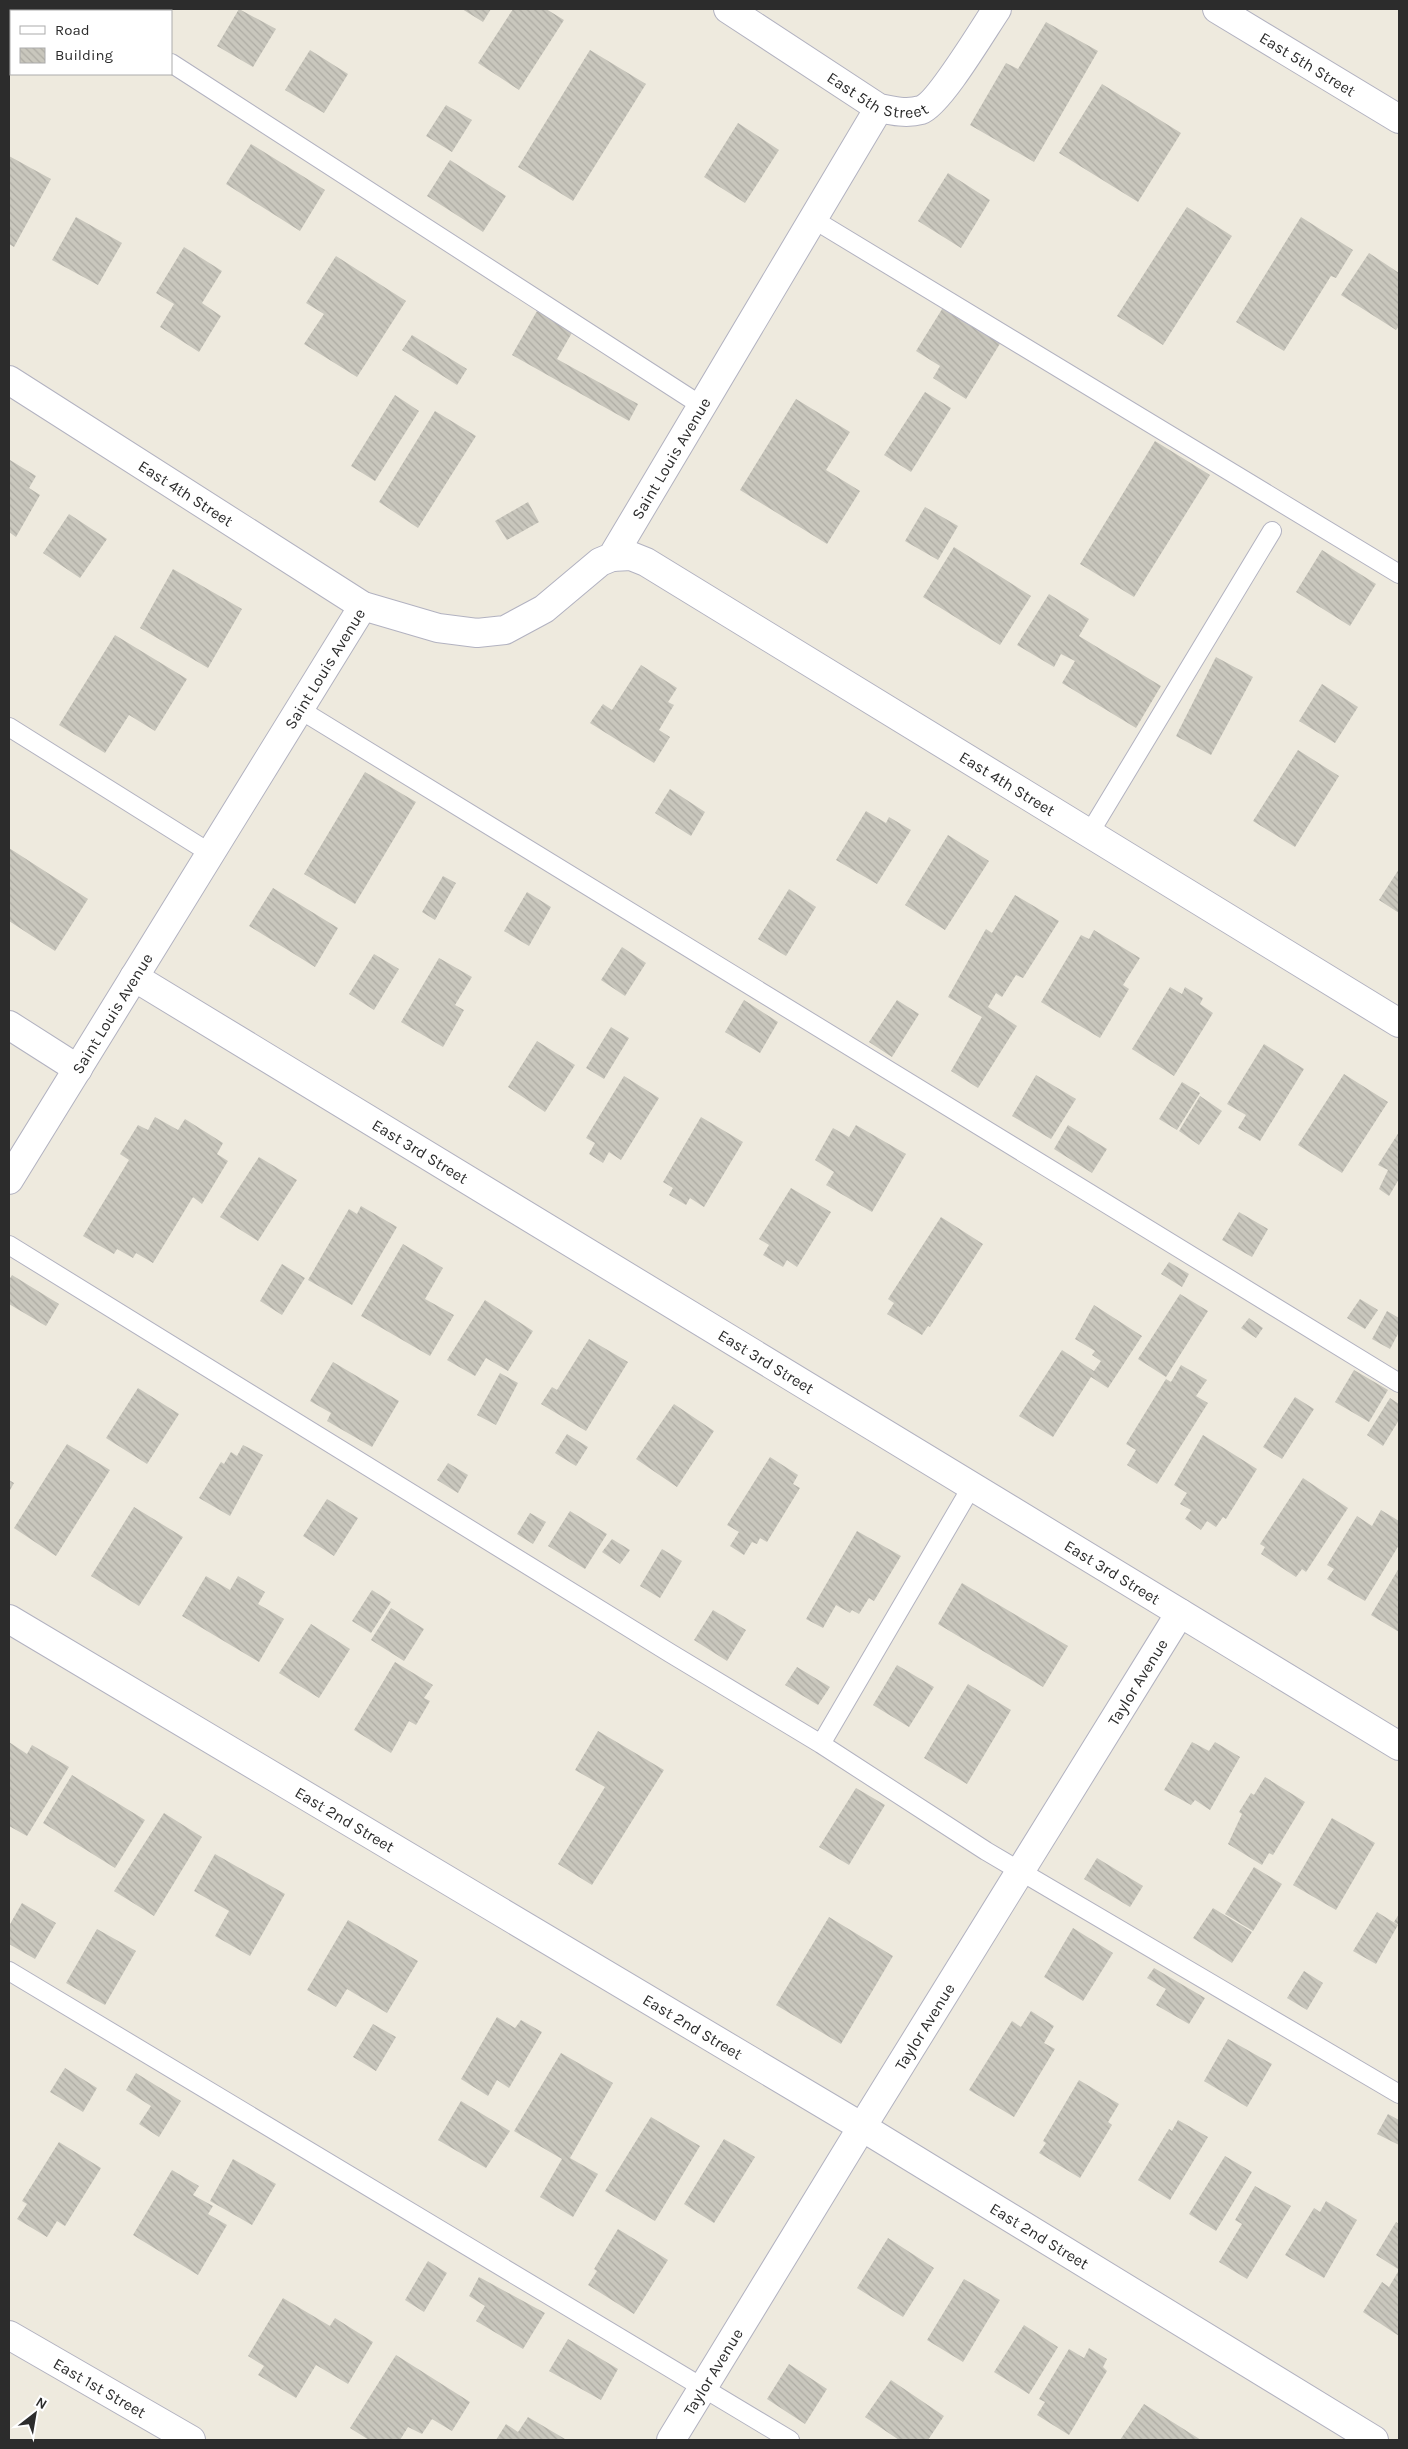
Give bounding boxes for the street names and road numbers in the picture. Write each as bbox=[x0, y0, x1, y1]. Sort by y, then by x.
street label: East 5th Street bbox=[1256, 28, 1359, 100]
street label: East 5th Street bbox=[823, 68, 932, 122]
street label: Saint Louis Avenue bbox=[628, 394, 715, 523]
street label: East 4th Street bbox=[135, 456, 237, 531]
street label: Saint Louis Avenue bbox=[280, 605, 369, 733]
street label: East 4th Street bbox=[956, 747, 1058, 820]
street label: Saint Louis Avenue bbox=[68, 950, 157, 1077]
street label: East 3rd Street bbox=[369, 1115, 471, 1188]
street label: East 3rd Street bbox=[715, 1326, 817, 1398]
street label: East 3rd Street bbox=[1061, 1536, 1163, 1609]
street label: Taylor Avenue bbox=[1104, 1635, 1172, 1729]
street label: East 2nd Street bbox=[292, 1783, 398, 1856]
street label: Taylor Avenue bbox=[891, 1980, 959, 2073]
street label: East 2nd Street bbox=[640, 1990, 746, 2064]
street label: East 2nd Street bbox=[987, 2199, 1092, 2273]
street label: Taylor Avenue bbox=[679, 2325, 747, 2419]
street label: East 1st Street bbox=[50, 2354, 149, 2422]

